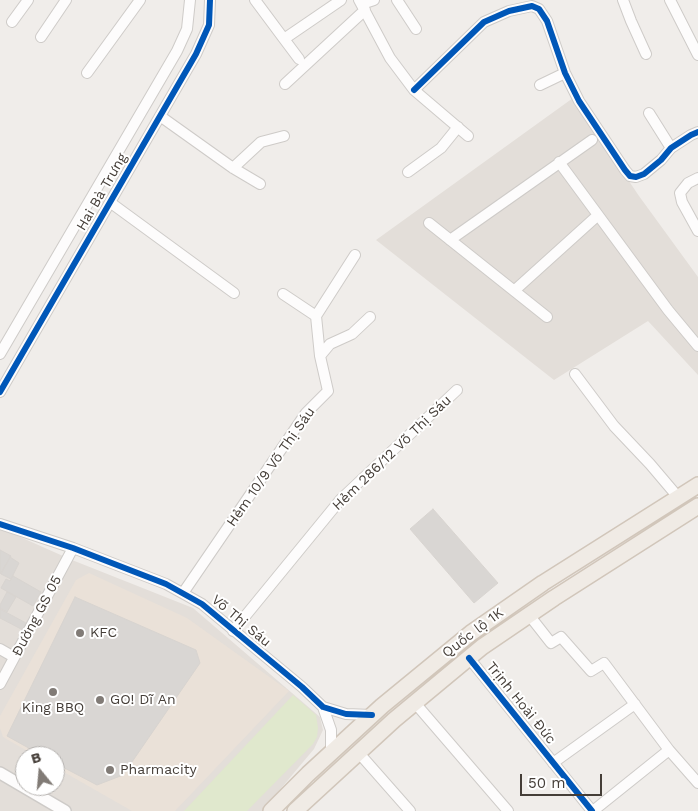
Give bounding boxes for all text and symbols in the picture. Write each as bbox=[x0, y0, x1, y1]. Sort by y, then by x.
street label: Hai Bà Trưng bbox=[73, 150, 131, 234]
street label: Hẻm 286/12 Võ Thị Sáu bbox=[329, 392, 455, 514]
street label: Hẻm 10/9 Võ Thị Sáu bbox=[223, 404, 319, 530]
street label: Đường GS 05 bbox=[9, 573, 65, 659]
street label: Võ Thị Sáu bbox=[208, 591, 274, 651]
street label: Quốc lộ 1K bbox=[439, 605, 507, 661]
place label: KFC bbox=[90, 625, 117, 641]
marker: KFC bbox=[74, 627, 86, 639]
street label: Trịnh Hoài Đức bbox=[483, 659, 559, 747]
marker: King BBQ bbox=[47, 686, 59, 698]
place label: GO! Dĩ An bbox=[110, 692, 176, 708]
marker: GO! Dĩ An bbox=[94, 694, 106, 706]
place label: King BBQ bbox=[22, 700, 84, 716]
north arrow bbox=[15, 746, 65, 796]
text: B bbox=[29, 749, 43, 767]
place label: Pharmacity bbox=[120, 762, 197, 778]
marker: Pharmacity bbox=[104, 764, 116, 776]
scale bar bbox=[523, 764, 606, 796]
text: 50 m bbox=[528, 774, 565, 792]

